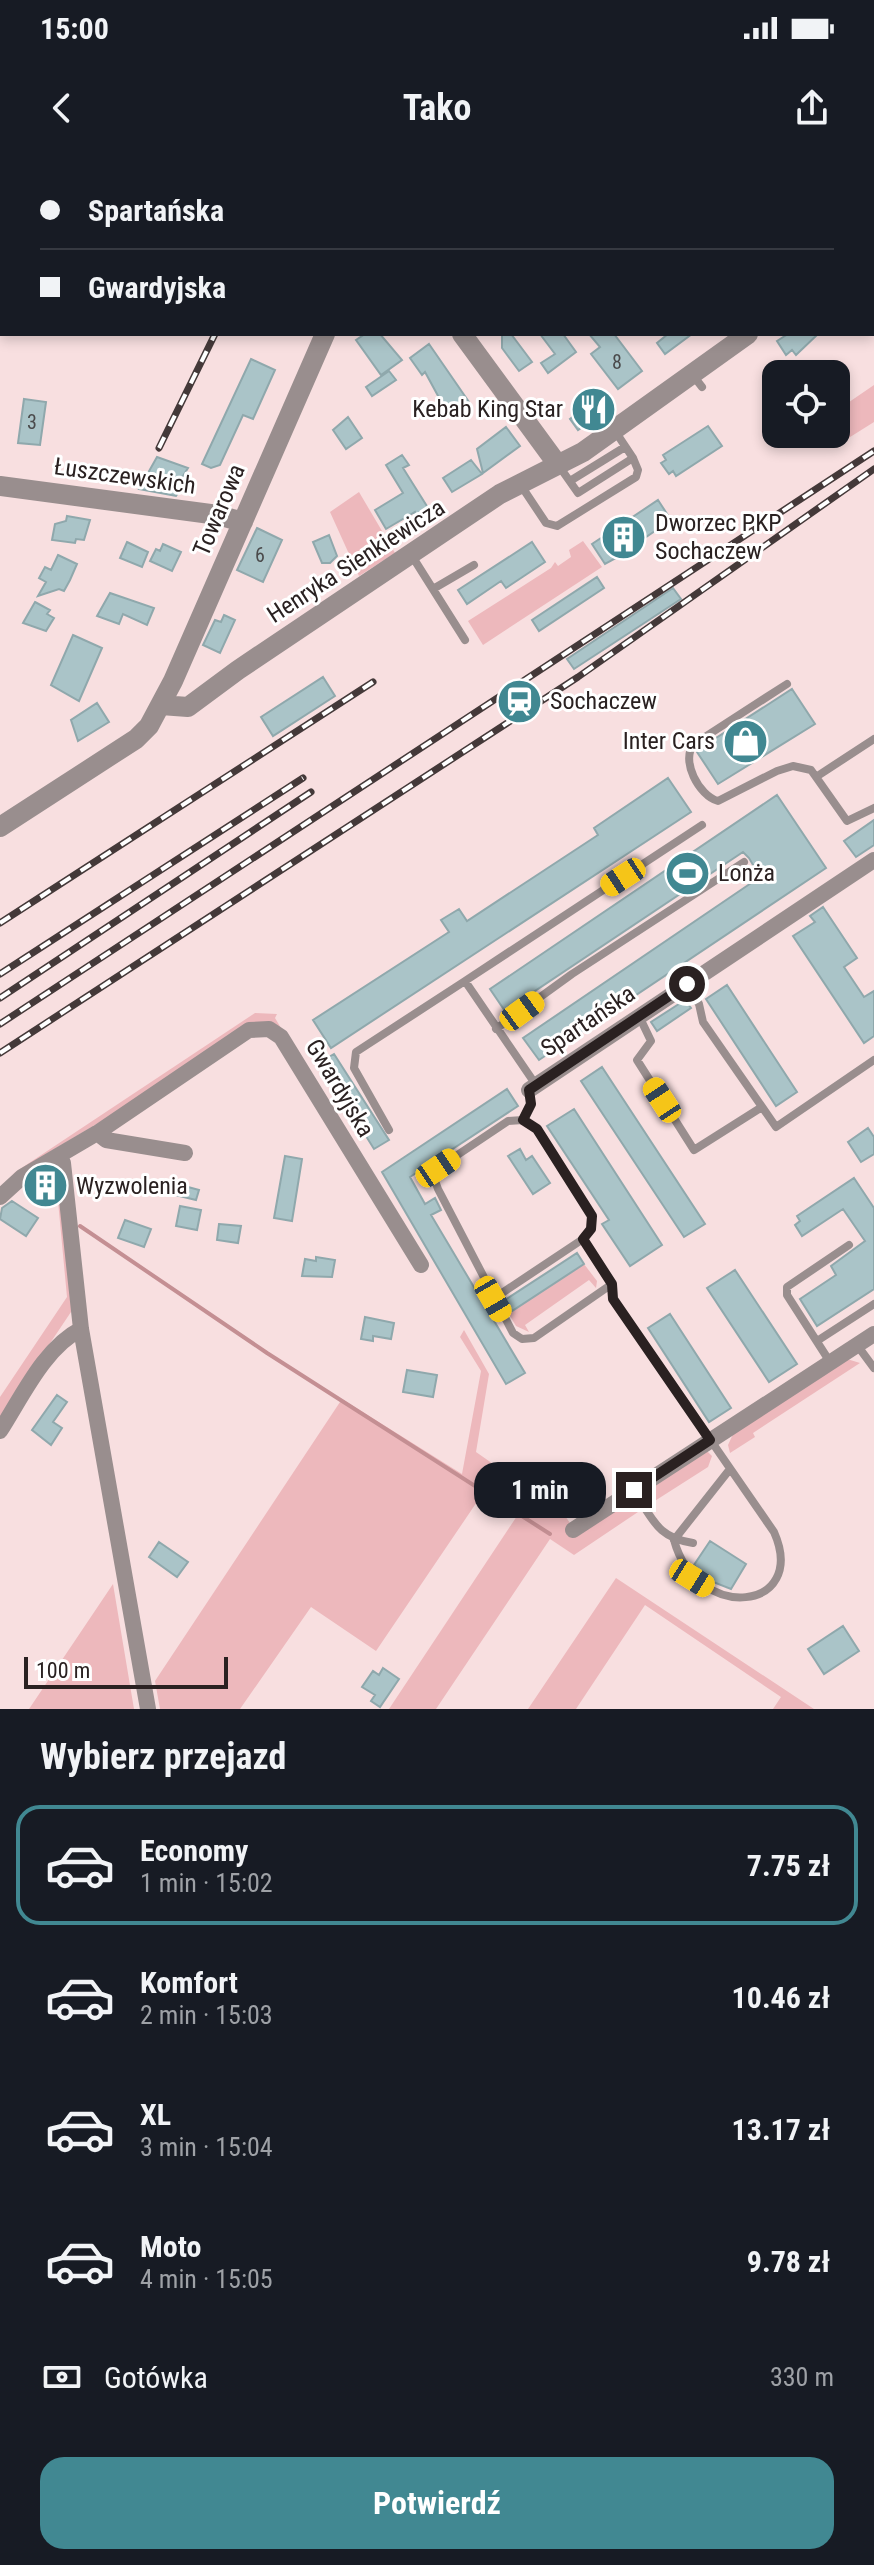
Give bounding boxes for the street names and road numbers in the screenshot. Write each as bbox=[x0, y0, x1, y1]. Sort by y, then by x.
street label: Łuszczewskich bbox=[52, 452, 198, 500]
street label: Towarowa bbox=[187, 460, 251, 560]
street label: Henryka Sienkiewicza bbox=[262, 493, 450, 629]
street label: Spartańska bbox=[536, 979, 640, 1063]
street label: Gwardyjska bbox=[300, 1034, 380, 1142]

